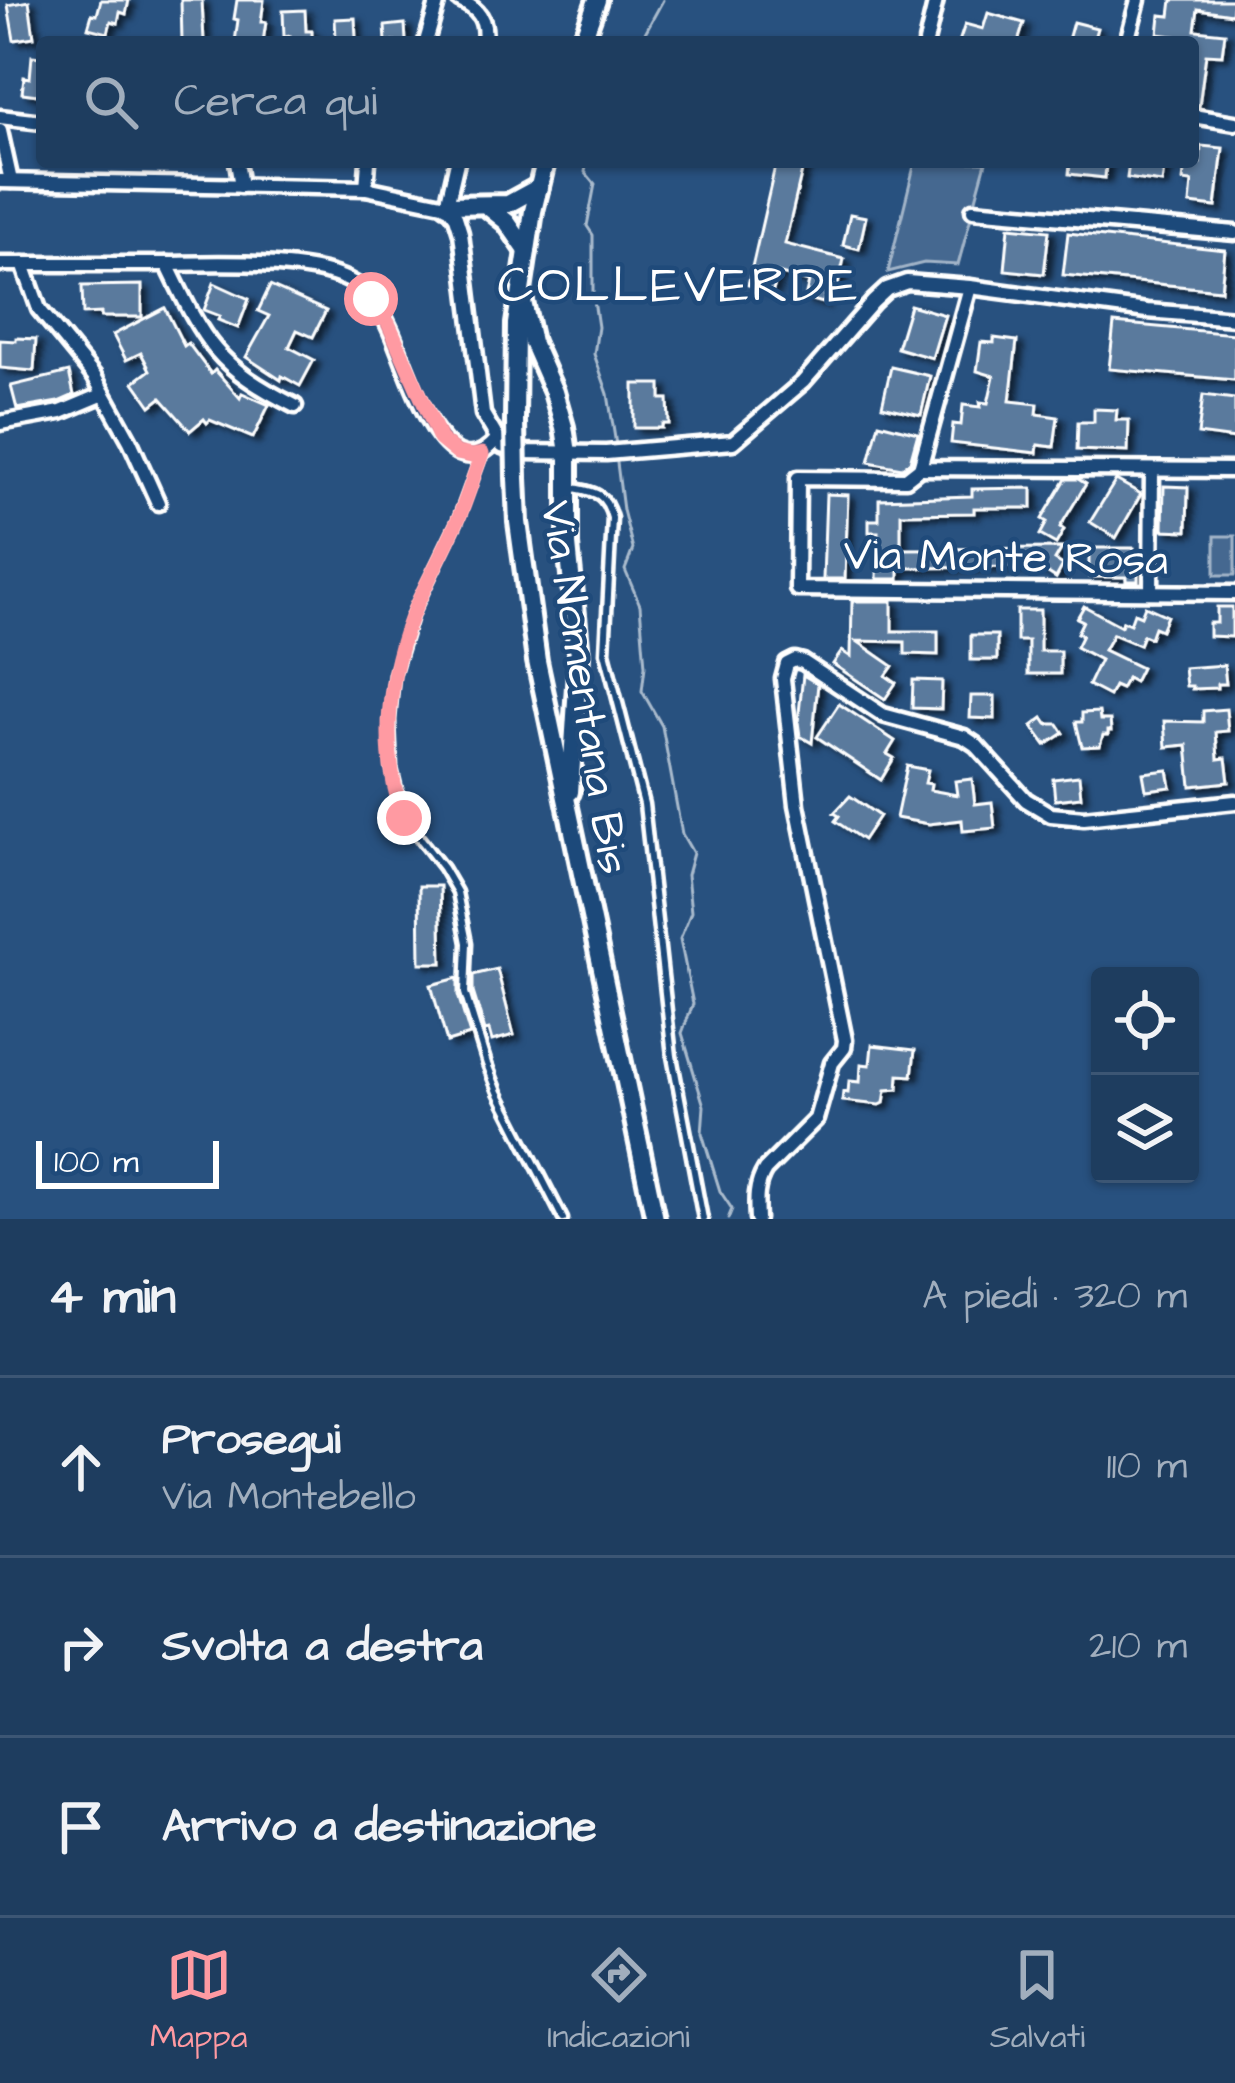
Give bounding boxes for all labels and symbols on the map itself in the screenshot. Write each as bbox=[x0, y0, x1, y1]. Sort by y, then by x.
district label: COLLEVERDE bbox=[498, 251, 860, 322]
route start bbox=[344, 272, 398, 326]
street label: Via Nomentana Bis bbox=[524, 496, 644, 879]
street label: Via Monte Rosa bbox=[843, 524, 1169, 592]
route end bbox=[377, 791, 431, 845]
scale bar bbox=[36, 1135, 219, 1188]

